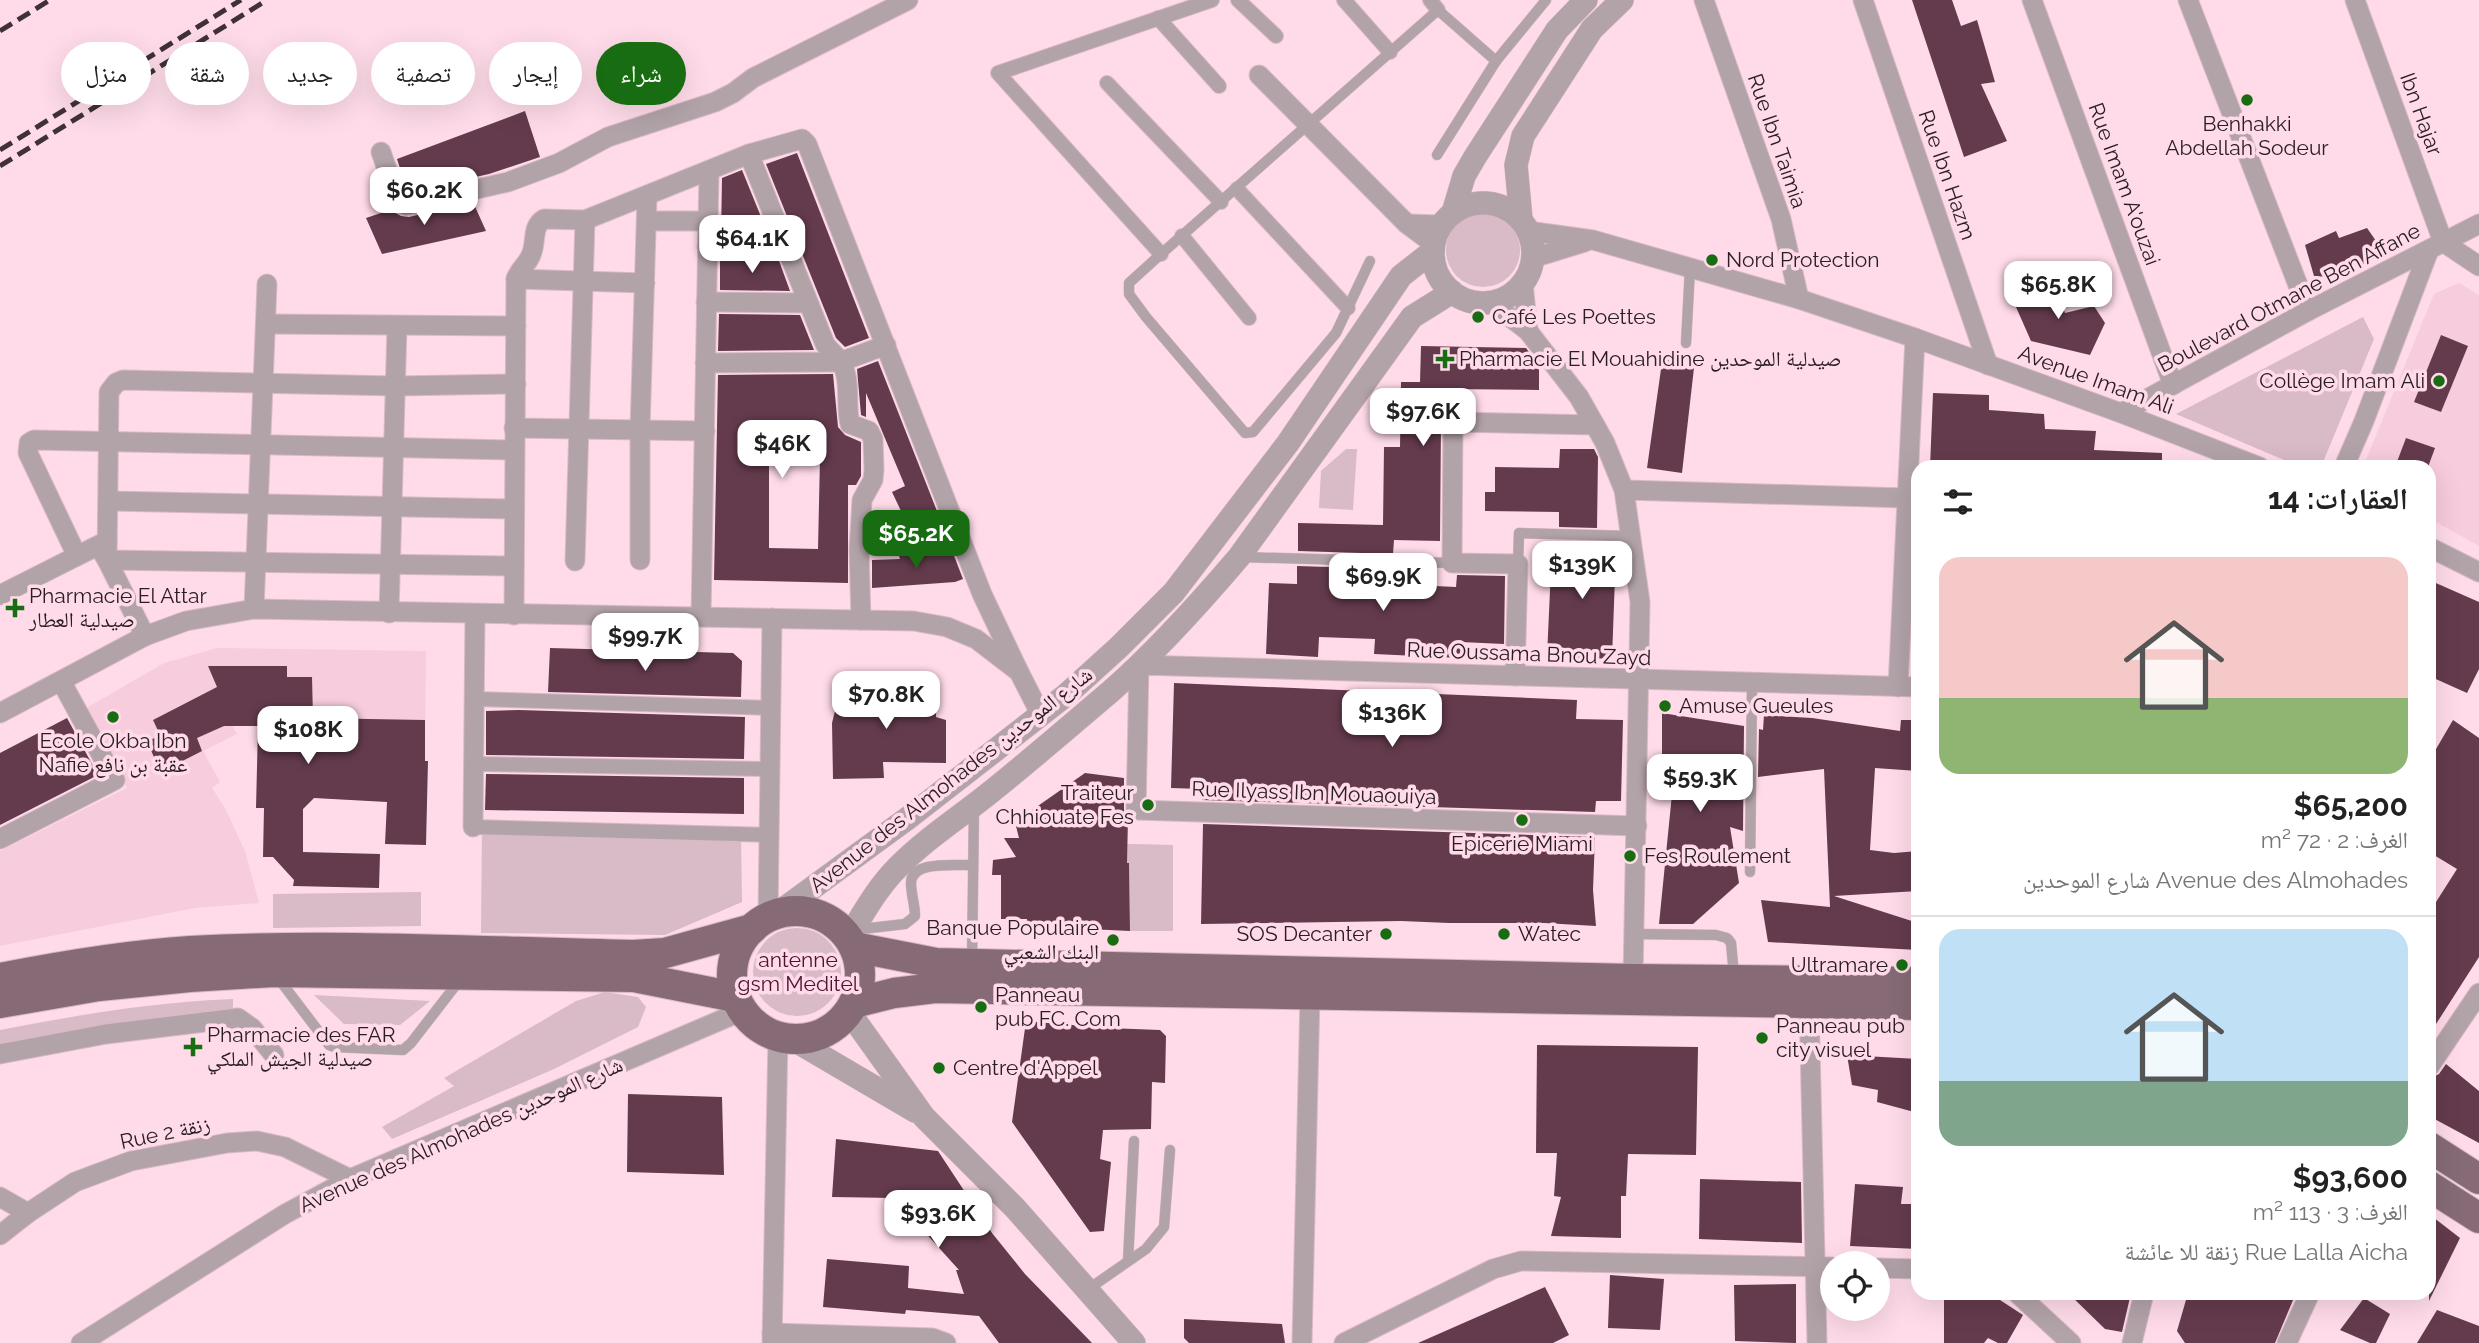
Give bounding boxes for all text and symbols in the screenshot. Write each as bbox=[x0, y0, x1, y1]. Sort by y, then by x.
chip: منزل bbox=[61, 42, 151, 105]
chip: شقة bbox=[165, 42, 249, 105]
chip: جديد bbox=[263, 42, 357, 105]
chip: تصفية bbox=[371, 42, 475, 105]
chip: إيجار bbox=[489, 42, 582, 105]
chip: شراء bbox=[596, 42, 686, 105]
street label: Ibn Hajar bbox=[2395, 69, 2448, 159]
street label: Rue Ibn Taimia bbox=[1743, 70, 1812, 211]
marker: Benhakki Abdellah Sodeur bbox=[2239, 92, 2255, 108]
street label: Rue Imam A'ouzai bbox=[2083, 99, 2166, 269]
street label: Rue Ibn Hazm bbox=[1914, 106, 1981, 243]
place label: Benhakki Abdellah Sodeur bbox=[2165, 111, 2329, 160]
pin: $60.2K bbox=[367, 168, 481, 227]
text: $60.2K bbox=[386, 176, 462, 203]
pin: $64.1K bbox=[695, 216, 809, 275]
street label: Boulevard Otmane Ben Affane bbox=[2153, 218, 2424, 377]
text: $64.1K bbox=[715, 224, 789, 251]
place label: Nord Protection bbox=[1726, 247, 1880, 272]
marker: Nord Protection bbox=[1704, 252, 1720, 268]
pin: $65.8K bbox=[2001, 262, 2115, 321]
text: $65.8K bbox=[2020, 270, 2096, 297]
place label: Café Les Poettes bbox=[1492, 304, 1656, 329]
marker: Café Les Poettes bbox=[1470, 309, 1486, 325]
street label: Avenue Imam Ali bbox=[2015, 340, 2177, 419]
place label: Pharmacie El Mouahidine صيدلية الموحدين bbox=[1459, 346, 1842, 372]
marker: Pharmacie El Mouahidine صيدلية الموحدين bbox=[1437, 351, 1453, 367]
place label: Collège Imam Ali bbox=[2259, 368, 2425, 393]
marker: Collège Imam Ali bbox=[2431, 373, 2447, 389]
pin: $97.6K bbox=[1366, 388, 1480, 448]
text: $97.6K bbox=[1386, 397, 1460, 424]
pin: $46K bbox=[741, 420, 823, 480]
text: $46K bbox=[753, 429, 811, 456]
text: العقارات: 14 bbox=[2268, 481, 2408, 516]
icon: filters bbox=[1939, 483, 1977, 521]
pin: $65.2K bbox=[859, 510, 973, 570]
text: $65.2K bbox=[879, 519, 953, 546]
pin: $139K bbox=[1533, 542, 1631, 601]
text: $139K bbox=[1548, 550, 1616, 577]
pin: $69.9K bbox=[1326, 554, 1440, 613]
text: $69.9K bbox=[1345, 562, 1421, 589]
place label: Pharmacie El Attar صيدلية العطار bbox=[28, 583, 207, 632]
marker: Pharmacie El Attar صيدلية العطار bbox=[7, 600, 23, 616]
icon: home bbox=[2111, 602, 2237, 728]
pin: $99.7K bbox=[588, 614, 702, 673]
text: $99.7K bbox=[608, 622, 682, 649]
street label: Rue Oussama Bnou Zayd bbox=[1406, 637, 1652, 670]
street label: Avenue des Almohades شارع الموحدين bbox=[804, 662, 1098, 898]
pin: $70.8K bbox=[829, 672, 943, 731]
text: $70.8K bbox=[848, 680, 924, 707]
pin: $136K bbox=[1343, 690, 1441, 749]
place label: Amuse Gueules bbox=[1679, 693, 1833, 718]
text: $136K bbox=[1358, 698, 1426, 725]
marker: Amuse Gueules bbox=[1657, 698, 1673, 714]
pin: $108K bbox=[259, 706, 357, 766]
marker: Ecole Okba Ibn Nafie عقبة بن نافع bbox=[105, 709, 121, 725]
text: $108K bbox=[273, 715, 343, 742]
place label: Ecole Okba Ibn Nafie عقبة بن نافع bbox=[39, 728, 188, 778]
pin: $59.3K bbox=[1643, 754, 1757, 814]
text: $59.3K bbox=[1663, 763, 1737, 790]
street label: Rue Ilyass Ibn Mouaouiya bbox=[1191, 776, 1437, 809]
place label: Traiteur Chhiouate Fes bbox=[996, 780, 1135, 829]
text: $65,200 bbox=[2293, 788, 2408, 823]
marker: Traiteur Chhiouate Fes bbox=[1140, 797, 1156, 813]
marker: Epicerie Miami bbox=[1514, 812, 1530, 828]
text: الغرف: 2 · 72 m² bbox=[2261, 826, 2408, 853]
place label: Epicerie Miami bbox=[1451, 831, 1593, 856]
place label: Fes Roulement bbox=[1644, 843, 1791, 868]
marker: Fes Roulement bbox=[1622, 848, 1638, 864]
text: Avenue des Almohades شارع الموحدين bbox=[2023, 866, 2408, 893]
place label: Banque Populaire البنك الشعبي bbox=[926, 915, 1099, 968]
place label: SOS Decanter bbox=[1236, 921, 1373, 946]
place label: Watec bbox=[1518, 921, 1581, 946]
marker: SOS Decanter bbox=[1378, 926, 1394, 942]
marker: Watec bbox=[1496, 926, 1512, 942]
marker: Banque Populaire البنك الشعبي bbox=[1105, 932, 1121, 948]
park label: antenne gsm Meditel bbox=[738, 947, 859, 996]
place label: Ultramare bbox=[1791, 952, 1888, 977]
marker: Ultramare bbox=[1894, 957, 1910, 973]
icon: home bbox=[2111, 974, 2237, 1100]
place label: Panneau pub FC. Com bbox=[995, 982, 1121, 1031]
marker: Panneau pub FC. Com bbox=[973, 999, 989, 1015]
place label: Panneau pub city visuel bbox=[1776, 1013, 1905, 1062]
place label: Pharmacie des FAR صيدلية الجيش الملكي bbox=[207, 1022, 396, 1075]
marker: Panneau pub city visuel bbox=[1754, 1030, 1770, 1046]
marker: Pharmacie des FAR صيدلية الجيش الملكي bbox=[185, 1039, 201, 1055]
street label: Avenue des Almohades شارع الموحدين bbox=[295, 1052, 627, 1218]
place label: Centre d'Appel bbox=[953, 1055, 1098, 1080]
marker: Centre d'Appel bbox=[931, 1060, 947, 1076]
street label: Rue 2 زنقة bbox=[118, 1111, 212, 1154]
text: $93,600 bbox=[2293, 1160, 2408, 1195]
pin: $93.6K bbox=[881, 1190, 995, 1250]
text: الغرف: 3 · 113 m² bbox=[2253, 1198, 2408, 1225]
text: $93.6K bbox=[900, 1199, 976, 1226]
text: Rue Lalla Aicha زنقة للا عائشة bbox=[2124, 1238, 2408, 1265]
map controls bbox=[1820, 1251, 1890, 1321]
button: locate bbox=[1820, 1251, 1890, 1321]

